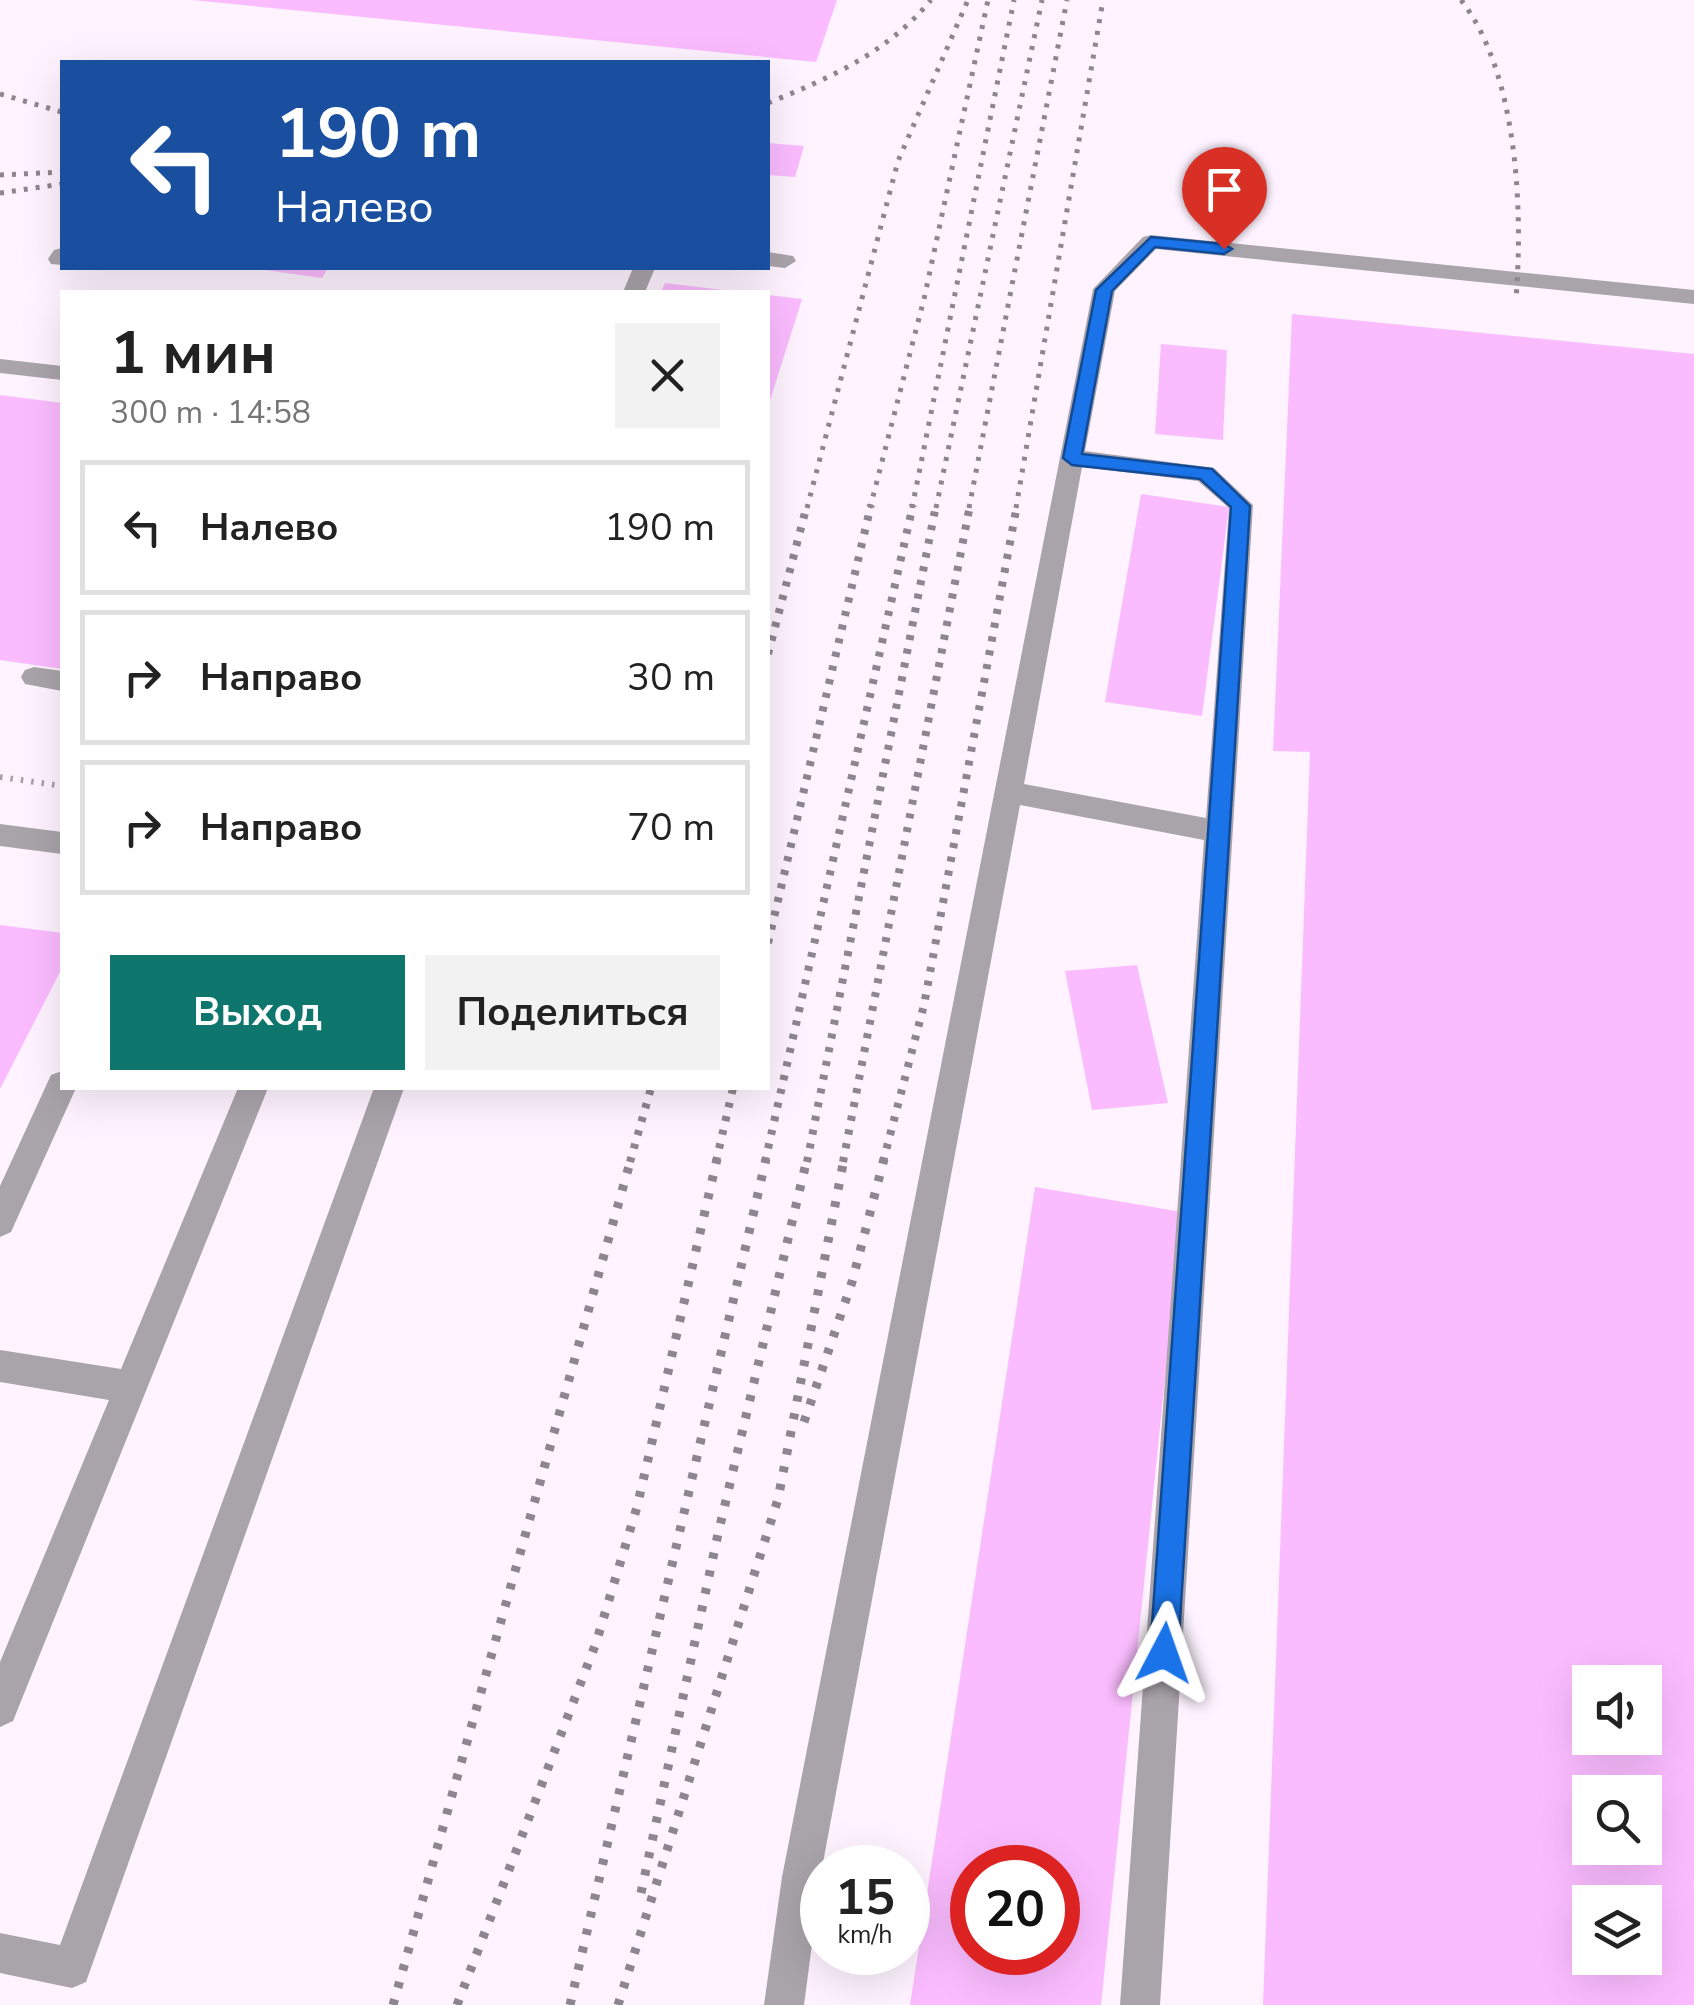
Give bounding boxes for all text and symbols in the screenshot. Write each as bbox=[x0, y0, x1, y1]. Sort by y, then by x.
text: 190 m bbox=[275, 86, 481, 182]
icon: left bbox=[110, 100, 240, 230]
pin bbox=[1182, 147, 1267, 250]
icon: arrive bbox=[1197, 162, 1252, 217]
text: Налево bbox=[275, 177, 434, 238]
text: 1 мин bbox=[110, 312, 276, 394]
button: close bbox=[615, 323, 720, 428]
text: 300 m · 14:58 bbox=[110, 391, 311, 434]
icon: left bbox=[115, 500, 170, 555]
text: Налево bbox=[200, 502, 339, 553]
text: 190 m bbox=[604, 502, 715, 553]
icon: right bbox=[115, 650, 170, 705]
text: Направо bbox=[200, 652, 362, 703]
text: 30 m bbox=[627, 652, 715, 703]
icon: right bbox=[115, 800, 170, 855]
text: Направо bbox=[200, 802, 362, 853]
text: 70 m bbox=[627, 802, 715, 853]
button: Выход bbox=[110, 955, 405, 1070]
button: Поделиться bbox=[425, 955, 720, 1070]
position arrow bbox=[1112, 1601, 1216, 1705]
map controls bbox=[1572, 1665, 1662, 1975]
button: sound bbox=[1572, 1665, 1662, 1755]
button: search bbox=[1572, 1775, 1662, 1865]
speed limit sign: 20 bbox=[950, 1845, 1080, 1975]
text: 15 bbox=[835, 1863, 895, 1932]
button: layers bbox=[1572, 1885, 1662, 1975]
text: km/h bbox=[837, 1918, 893, 1952]

